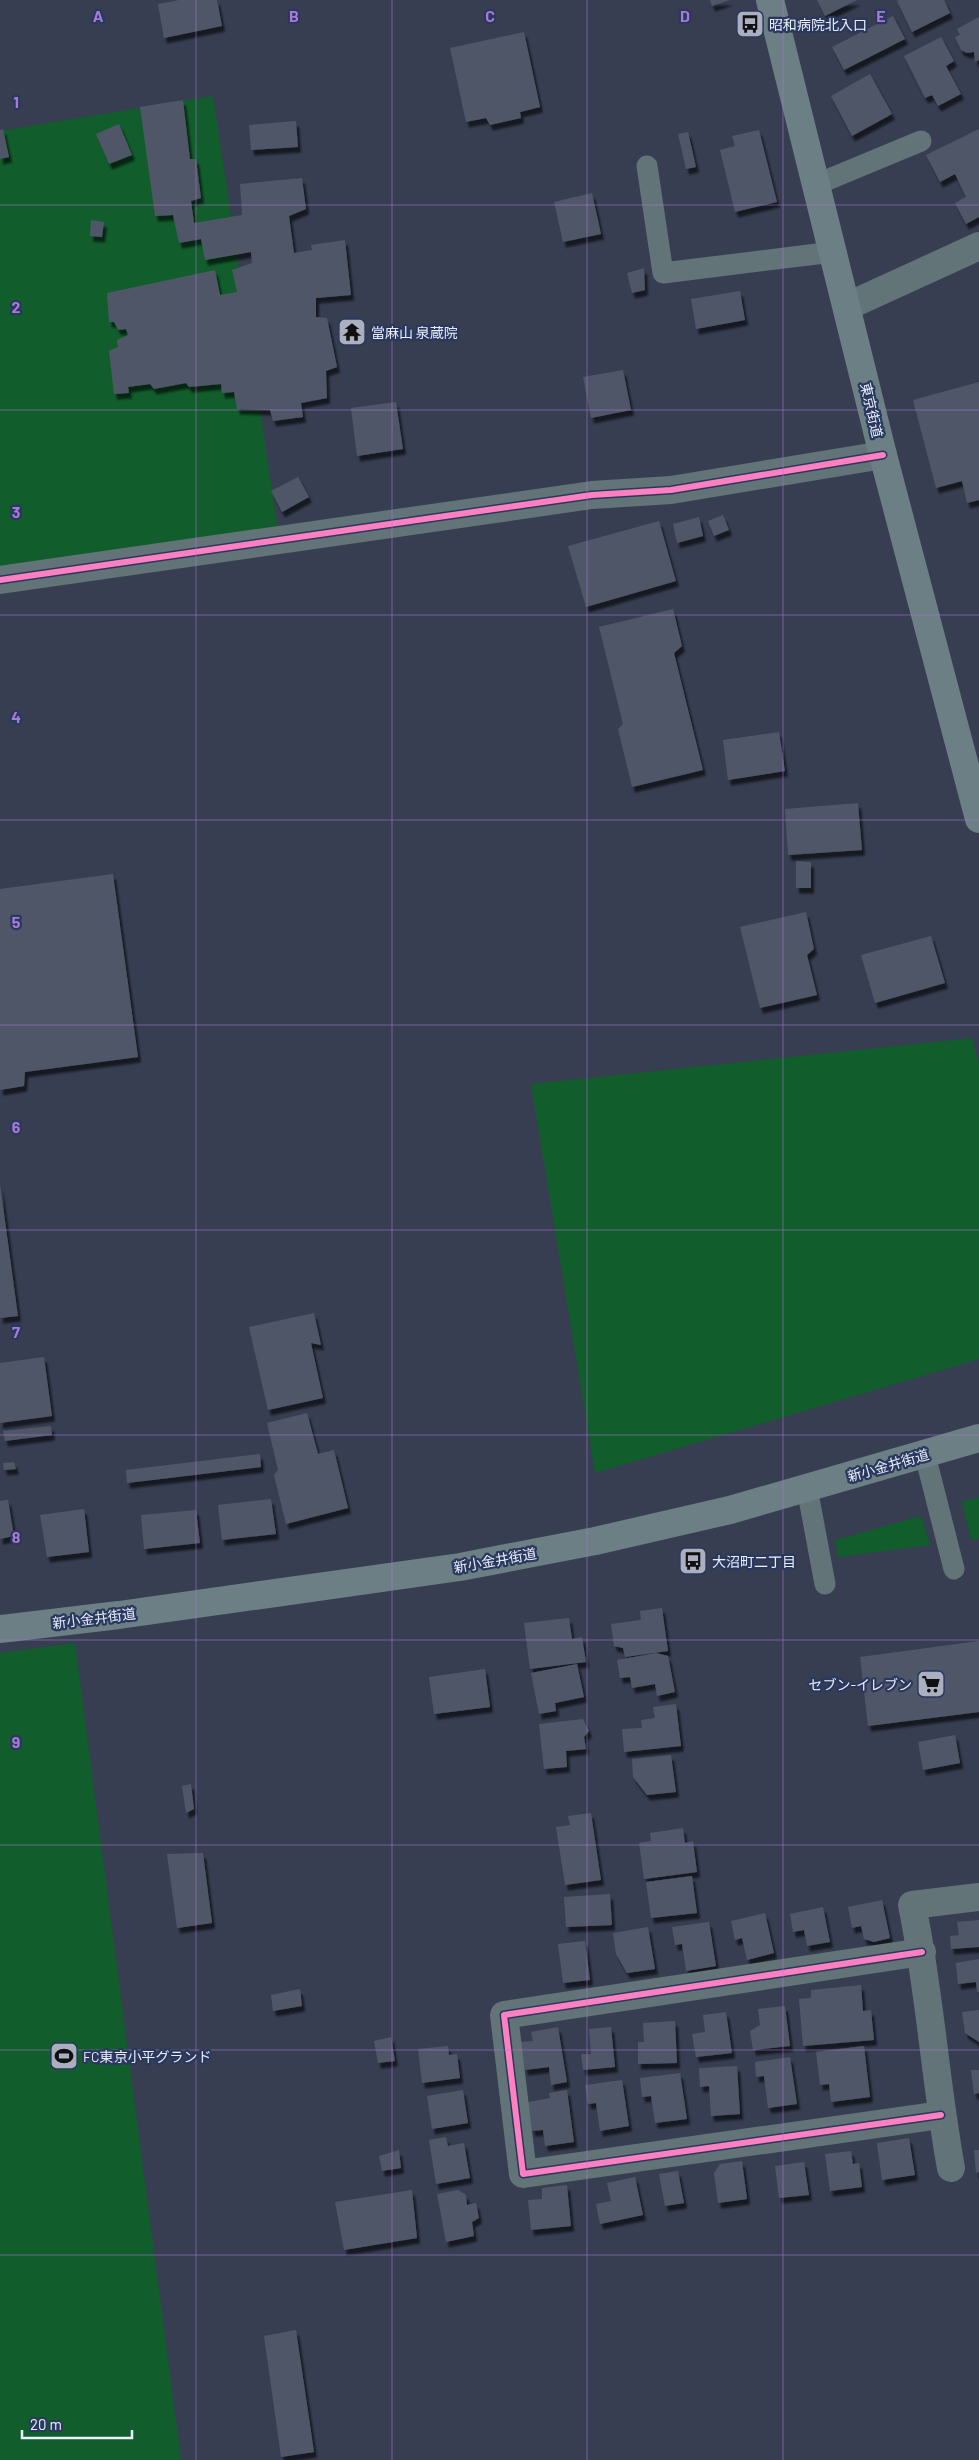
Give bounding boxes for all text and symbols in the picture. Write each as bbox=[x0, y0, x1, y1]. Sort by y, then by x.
text: A bbox=[93, 6, 104, 25]
text: B bbox=[289, 6, 299, 25]
text: C bbox=[485, 6, 495, 25]
text: D bbox=[680, 6, 690, 25]
text: E bbox=[876, 6, 886, 25]
bus stop icon: 昭和病院北入口 bbox=[735, 9, 765, 39]
place label: 昭和病院北入口 bbox=[769, 16, 867, 33]
text: 1 bbox=[13, 92, 19, 111]
text: 2 bbox=[12, 297, 21, 316]
temple icon: 當麻山 泉蔵院 bbox=[337, 317, 367, 347]
place label: 當麻山 泉蔵院 bbox=[371, 324, 458, 341]
street label: 東京街道 bbox=[857, 381, 887, 439]
text: 3 bbox=[12, 502, 20, 521]
text: 4 bbox=[11, 707, 21, 726]
text: 5 bbox=[12, 912, 21, 931]
text: 6 bbox=[12, 1117, 21, 1136]
text: 7 bbox=[12, 1322, 20, 1341]
street label: 新小金井街道 bbox=[845, 1445, 931, 1485]
text: 8 bbox=[12, 1527, 21, 1546]
street label: 新小金井街道 bbox=[452, 1544, 538, 1576]
bus stop icon: 大沼町二丁目 bbox=[678, 1546, 708, 1576]
place label: 大沼町二丁目 bbox=[712, 1553, 796, 1570]
street label: 新小金井街道 bbox=[51, 1604, 137, 1632]
supermarket icon: セブン-イレブン bbox=[916, 1669, 946, 1699]
place label: セブン-イレブン bbox=[808, 1676, 912, 1693]
text: 9 bbox=[12, 1732, 20, 1751]
sports icon: FC東京小平グランド bbox=[49, 2041, 79, 2071]
place label: FC東京小平グランド bbox=[83, 2048, 211, 2065]
scale bar bbox=[22, 2408, 132, 2440]
text: 20 m bbox=[30, 2415, 62, 2433]

